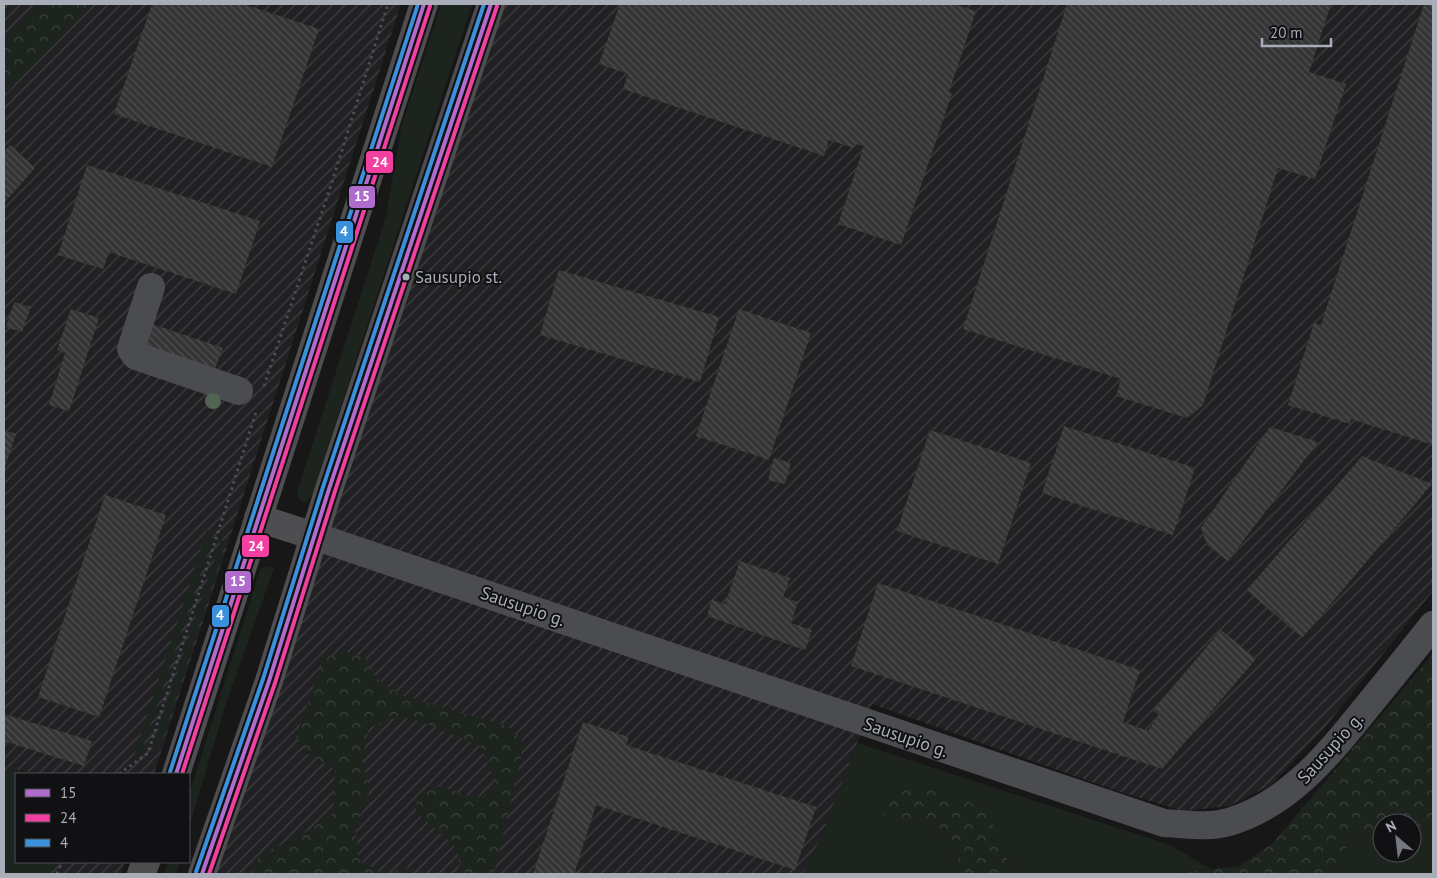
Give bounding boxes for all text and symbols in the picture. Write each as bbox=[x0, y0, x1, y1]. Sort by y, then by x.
scale bar bbox=[1262, 15, 1331, 47]
text: 20 m bbox=[1270, 23, 1303, 42]
line badge: 24 bbox=[365, 150, 394, 174]
text: 24 bbox=[372, 153, 388, 171]
line badge: 15 bbox=[348, 185, 376, 209]
text: 15 bbox=[354, 187, 370, 205]
line badge: 4 bbox=[335, 220, 354, 244]
text: 4 bbox=[340, 222, 348, 240]
place label: Sausupio st. bbox=[415, 266, 502, 288]
marker: Sausupio st. bbox=[401, 272, 411, 282]
line badge: 24 bbox=[241, 534, 270, 558]
text: 24 bbox=[248, 537, 264, 555]
line badge: 15 bbox=[224, 570, 252, 594]
text: 15 bbox=[230, 572, 246, 590]
street label: Sausupio g. bbox=[478, 581, 568, 631]
line badge: 4 bbox=[211, 604, 230, 628]
text: 4 bbox=[216, 606, 224, 624]
street label: Sausupio g. bbox=[1292, 708, 1368, 788]
street label: Sausupio g. bbox=[861, 712, 951, 762]
legend bbox=[15, 773, 190, 863]
text: 15 bbox=[60, 783, 76, 802]
text: 24 bbox=[60, 808, 76, 827]
north arrow bbox=[1372, 813, 1422, 863]
text: N bbox=[1383, 816, 1399, 837]
text: 4 bbox=[60, 833, 68, 852]

